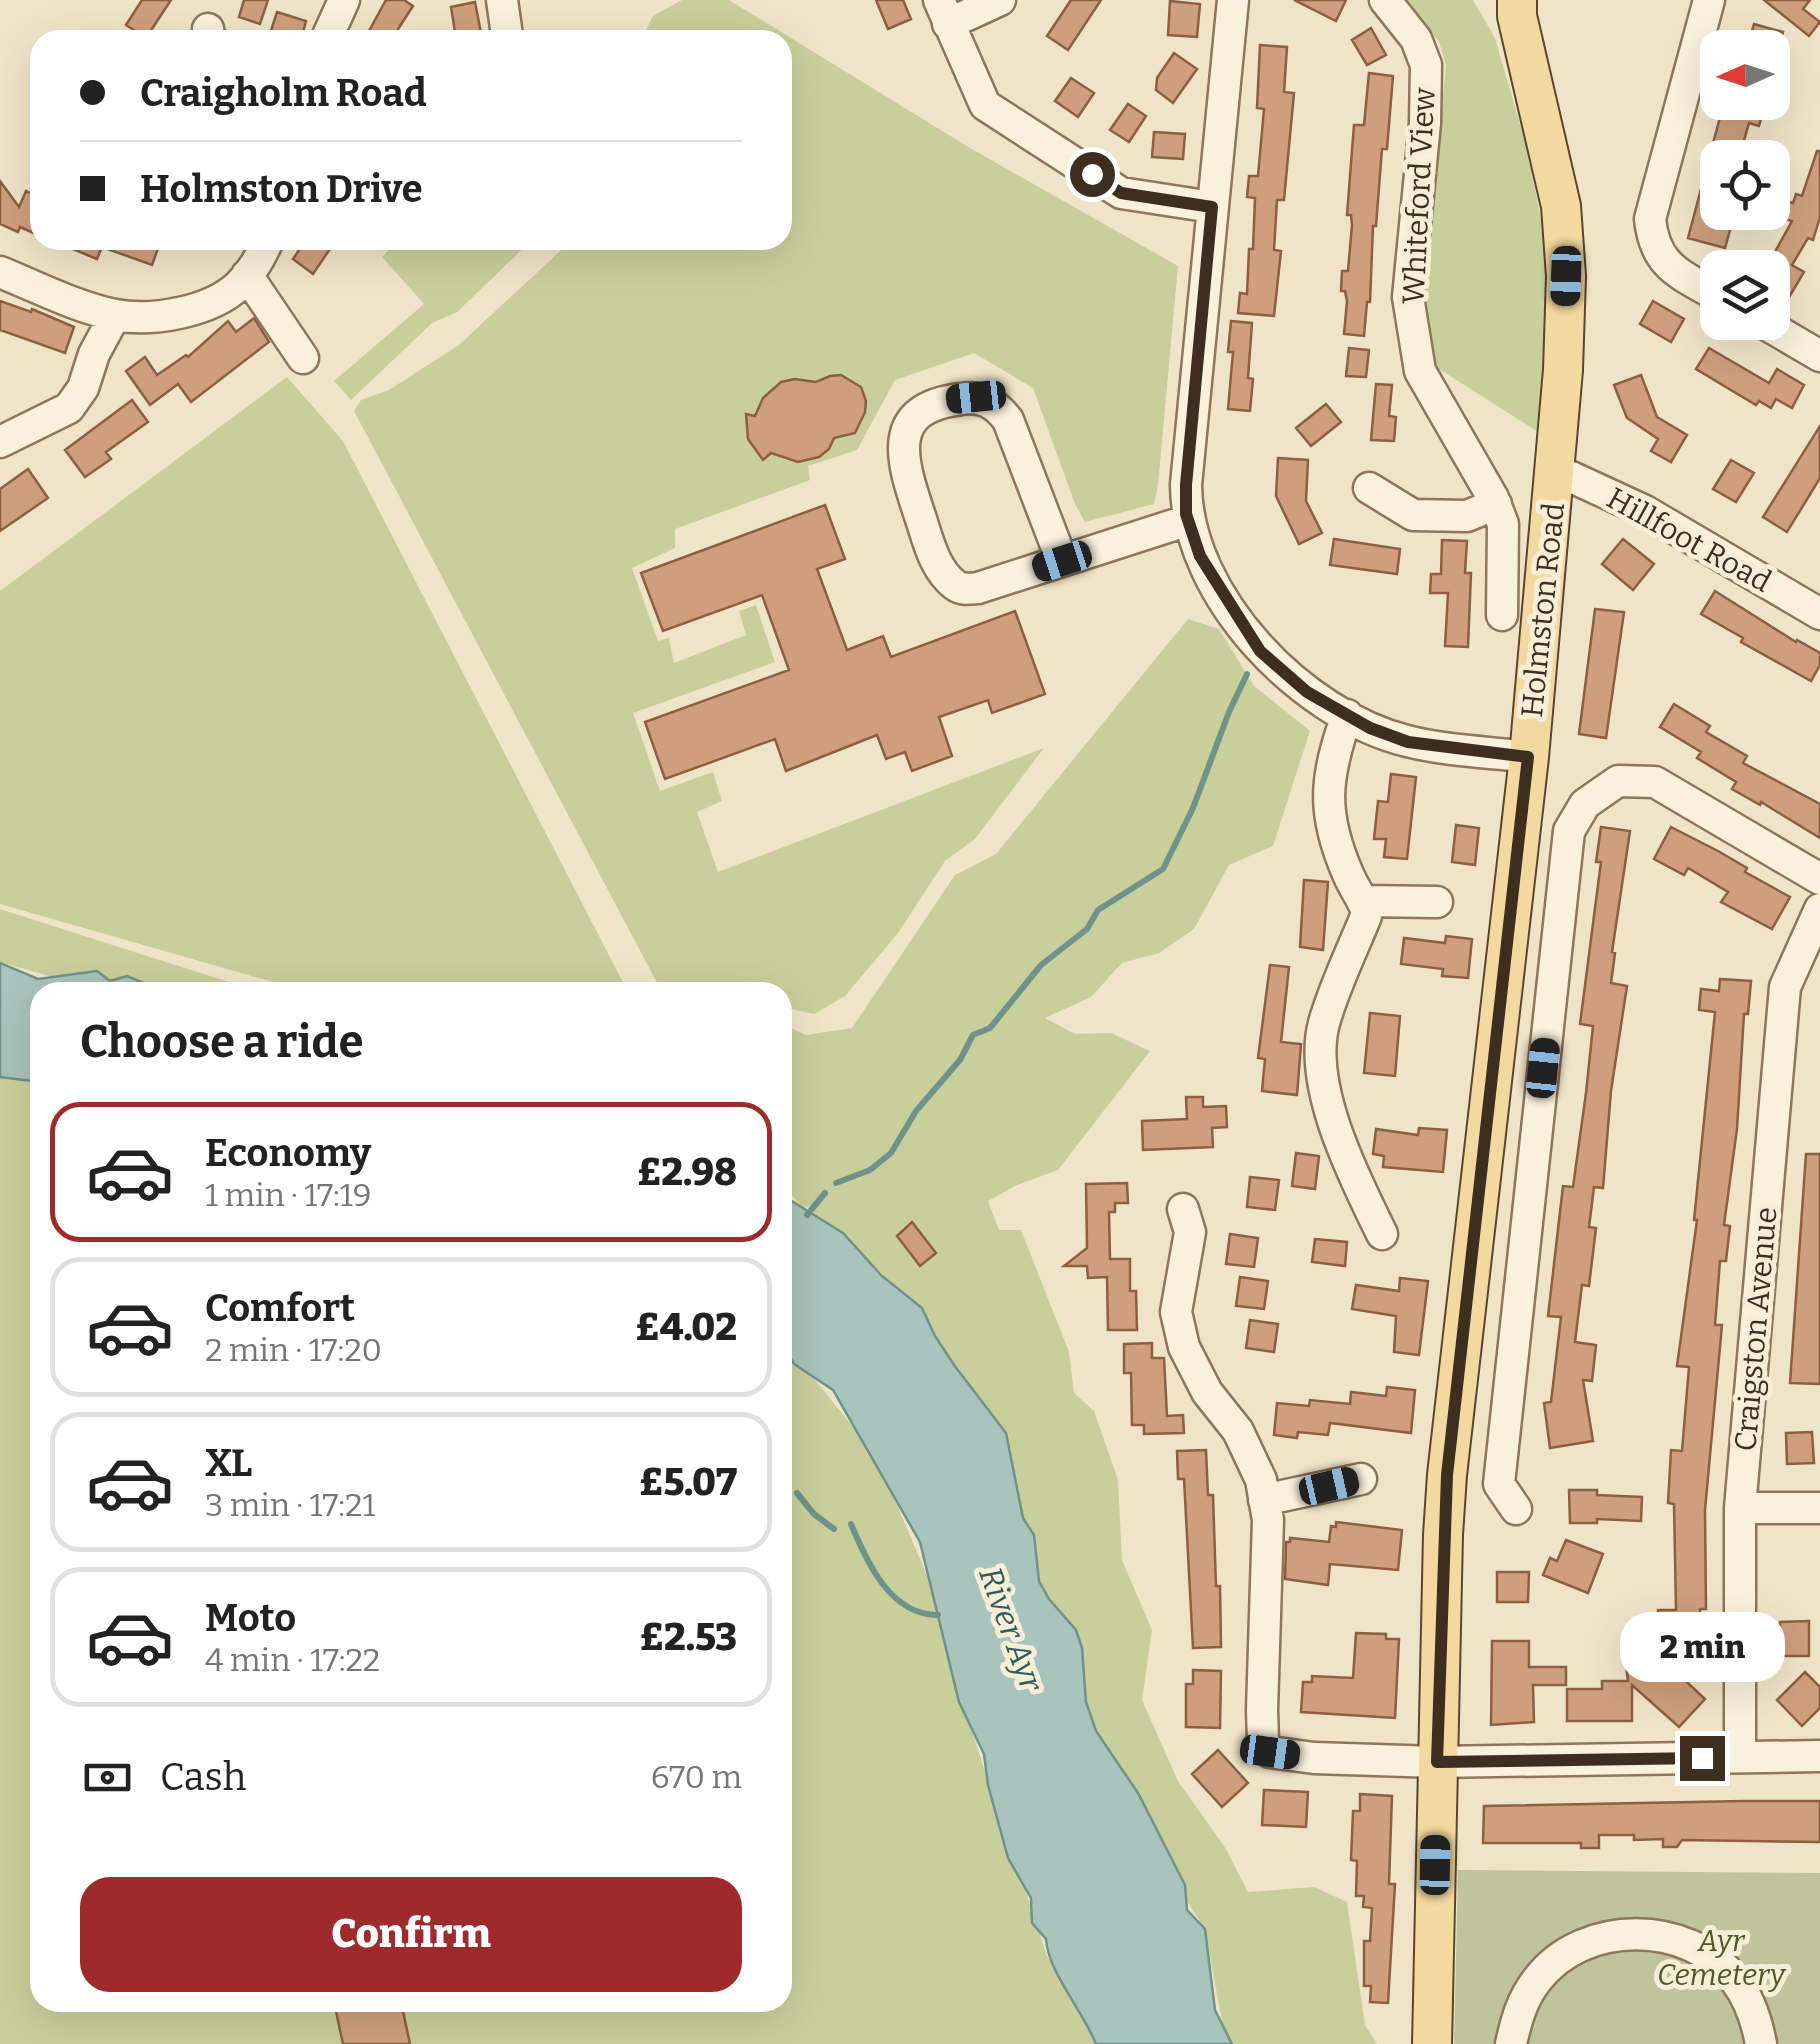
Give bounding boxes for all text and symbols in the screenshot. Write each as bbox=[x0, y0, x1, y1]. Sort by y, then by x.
north arrow bbox=[1700, 30, 1790, 120]
map controls bbox=[1700, 30, 1790, 340]
text: Craigholm Road bbox=[140, 70, 427, 116]
street label: Whiteford View bbox=[1395, 86, 1443, 305]
button: locate bbox=[1700, 140, 1790, 230]
route start bbox=[1070, 152, 1115, 197]
text: Holmston Drive bbox=[140, 166, 423, 212]
car bbox=[1550, 245, 1582, 307]
button: layers bbox=[1700, 250, 1790, 340]
car bbox=[945, 379, 1007, 415]
street label: Hillfoot Road bbox=[1601, 480, 1778, 600]
street label: Holmston Road bbox=[1514, 501, 1572, 719]
car bbox=[1029, 537, 1095, 585]
text: Choose a ride bbox=[80, 1015, 363, 1069]
car bbox=[1525, 1037, 1561, 1099]
icon: car bbox=[85, 1127, 175, 1217]
text: Economy bbox=[205, 1130, 371, 1176]
text: £2.98 bbox=[637, 1149, 737, 1195]
text: 1 min · 17:19 bbox=[205, 1176, 372, 1214]
street label: Craigston Avenue bbox=[1727, 1205, 1785, 1453]
icon: car bbox=[85, 1282, 175, 1372]
text: Comfort bbox=[205, 1285, 355, 1331]
text: £4.02 bbox=[636, 1304, 737, 1350]
text: 2 min · 17:20 bbox=[205, 1331, 382, 1369]
icon: car bbox=[85, 1437, 175, 1527]
text: XL bbox=[205, 1440, 252, 1486]
text: £5.07 bbox=[639, 1459, 737, 1505]
car bbox=[1296, 1465, 1362, 1507]
text: 3 min · 17:21 bbox=[205, 1486, 375, 1524]
water label: River Ayr bbox=[971, 1562, 1052, 1698]
icon: car bbox=[85, 1592, 175, 1682]
text: Moto bbox=[205, 1595, 296, 1641]
callout: 2 min bbox=[1620, 1613, 1784, 1683]
text: £2.53 bbox=[640, 1614, 737, 1660]
text: 2 min bbox=[1660, 1628, 1745, 1666]
text: 4 min · 17:22 bbox=[205, 1641, 380, 1679]
car bbox=[1238, 1733, 1302, 1771]
route end bbox=[1680, 1736, 1725, 1781]
icon: cash bbox=[80, 1750, 135, 1805]
text: Cash bbox=[160, 1754, 246, 1800]
text: 670 m bbox=[651, 1758, 742, 1796]
car bbox=[1419, 1835, 1451, 1895]
button: Confirm bbox=[80, 1877, 742, 1992]
park label: Ayr Cemetery bbox=[1657, 1923, 1787, 1993]

